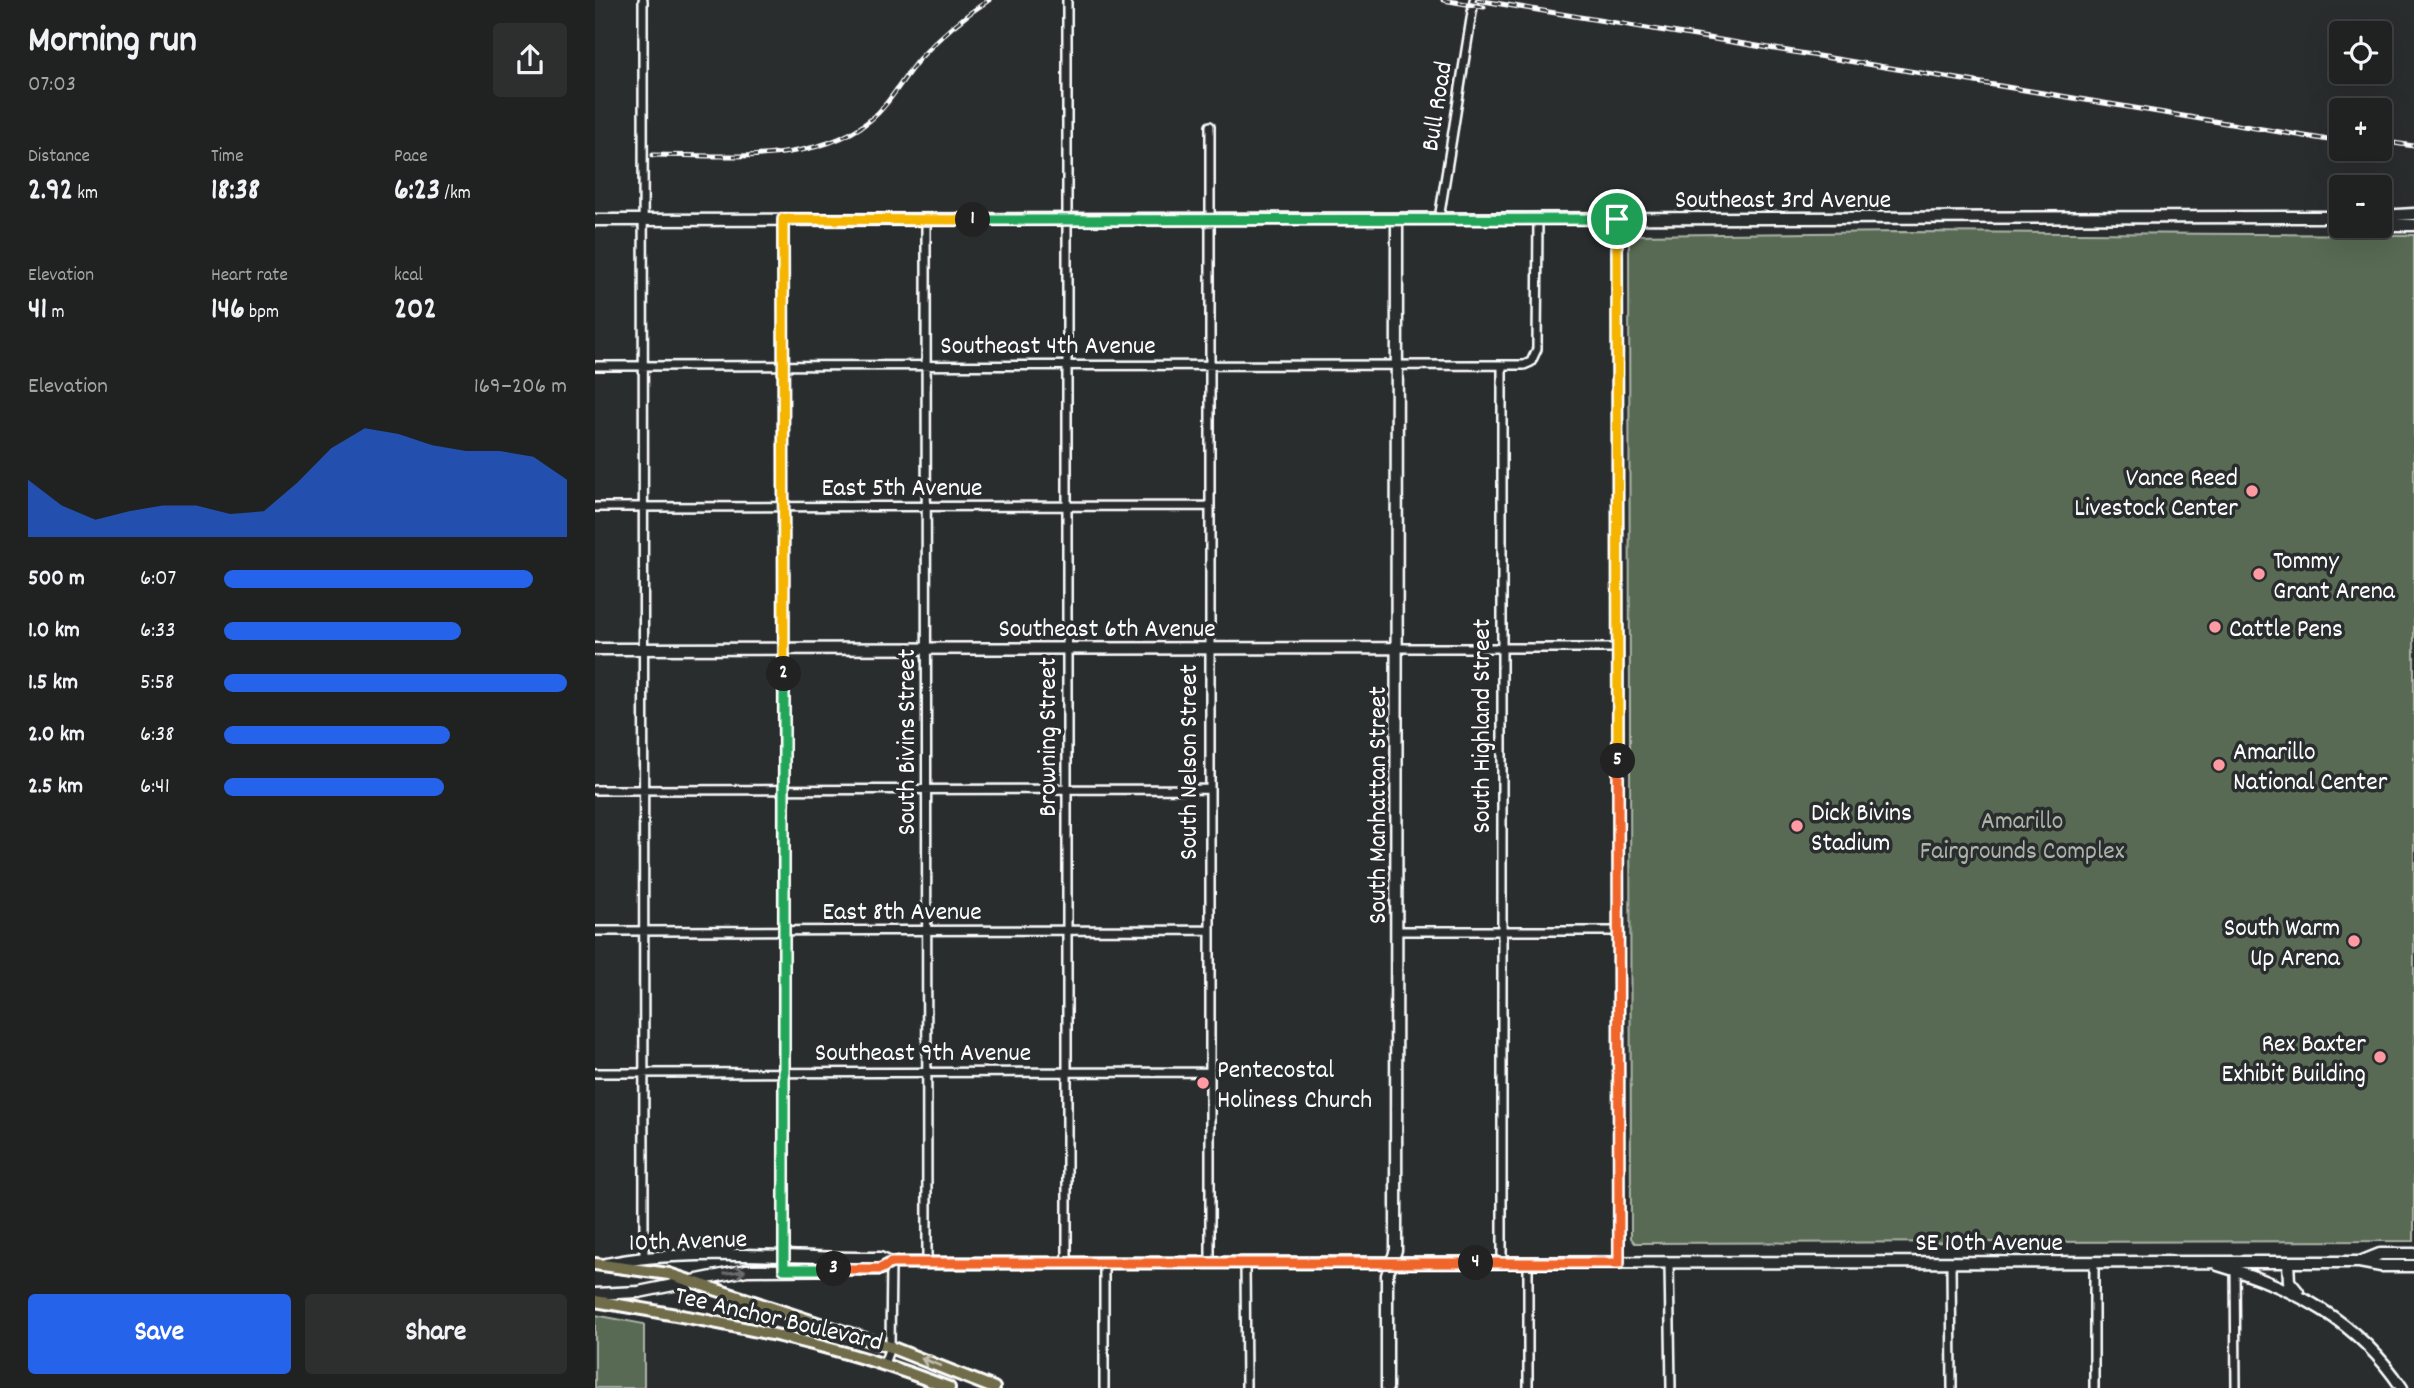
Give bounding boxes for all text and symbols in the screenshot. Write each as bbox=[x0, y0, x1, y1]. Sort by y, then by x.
text: Morning run bbox=[28, 15, 197, 70]
map controls bbox=[2329, 21, 2392, 238]
button: locate bbox=[2329, 21, 2392, 84]
button: share bbox=[493, 23, 567, 97]
street label: Bull Road bbox=[1413, 59, 1464, 154]
text: 07:03 bbox=[28, 69, 76, 102]
button: + bbox=[2329, 98, 2392, 161]
text: Distance bbox=[28, 144, 90, 171]
text: Time bbox=[211, 144, 244, 171]
text: Pace bbox=[394, 144, 428, 171]
text: 2.92 bbox=[28, 171, 73, 214]
text: 18:38 bbox=[211, 171, 260, 214]
text: 6:23 bbox=[394, 171, 440, 214]
button: − bbox=[2329, 175, 2392, 238]
text: km bbox=[73, 181, 98, 208]
text: /km bbox=[440, 181, 471, 208]
street label: Southeast 3rd Avenue bbox=[1675, 183, 1891, 220]
pin bbox=[1587, 189, 1647, 249]
icon: arrive bbox=[1598, 200, 1636, 238]
pin: 1 bbox=[955, 202, 991, 238]
text: 1 bbox=[970, 206, 975, 233]
text: Elevation bbox=[28, 263, 94, 290]
text: Heart rate bbox=[211, 263, 288, 290]
text: kcal bbox=[394, 263, 423, 290]
text: 41 bbox=[28, 290, 47, 333]
text: 146 bbox=[211, 290, 245, 333]
text: 202 bbox=[394, 290, 437, 333]
text: m bbox=[47, 300, 64, 327]
text: bpm bbox=[245, 300, 279, 327]
street label: Southeast 4th Avenue bbox=[940, 329, 1156, 366]
text: Elevation bbox=[28, 371, 108, 404]
text: 169–206 m bbox=[474, 371, 567, 404]
place label: Vance Reed Livestock Center bbox=[2074, 461, 2238, 528]
street label: East 5th Avenue bbox=[821, 471, 983, 508]
marker: Vance Reed Livestock Center bbox=[2244, 483, 2260, 499]
place label: Tommy Grant Arena bbox=[2273, 544, 2396, 611]
text: 500 m bbox=[28, 563, 85, 596]
text: 6:07 bbox=[140, 563, 176, 596]
marker: Tommy Grant Arena bbox=[2251, 566, 2267, 582]
street label: Southeast 6th Avenue bbox=[998, 612, 1216, 649]
place label: Cattle Pens bbox=[2229, 612, 2343, 649]
text: 1.0 km bbox=[28, 615, 80, 648]
text: 6:33 bbox=[140, 615, 176, 648]
street label: South Highland Street bbox=[1465, 618, 1502, 833]
marker: Cattle Pens bbox=[2207, 619, 2223, 635]
street label: South Bivins Street bbox=[890, 648, 927, 835]
pin: 2 bbox=[767, 656, 801, 692]
street label: Browning Street bbox=[1031, 657, 1068, 817]
text: 2 bbox=[779, 660, 788, 687]
street label: South Nelson Street bbox=[1172, 664, 1209, 860]
text: 1.5 km bbox=[28, 667, 78, 700]
text: 5:58 bbox=[140, 667, 174, 700]
street label: South Manhattan Street bbox=[1361, 686, 1398, 924]
text: 2.0 km bbox=[28, 719, 85, 752]
text: 6:38 bbox=[140, 719, 175, 752]
place label: Amarillo National Center bbox=[2233, 735, 2388, 802]
pin: 5 bbox=[1601, 744, 1635, 778]
text: 5 bbox=[1613, 747, 1622, 774]
marker: Amarillo National Center bbox=[2211, 757, 2227, 773]
text: 2.5 km bbox=[28, 771, 83, 804]
text: 6:41 bbox=[140, 771, 170, 804]
place label: Dick Bivins Stadium bbox=[1811, 796, 1912, 863]
park label: Amarillo Fairgrounds Complex bbox=[1920, 804, 2125, 871]
marker: Dick Bivins Stadium bbox=[1789, 818, 1805, 834]
street label: East 8th Avenue bbox=[822, 895, 982, 932]
place label: South Warm Up Arena bbox=[2224, 911, 2341, 978]
marker: South Warm Up Arena bbox=[2346, 933, 2362, 949]
place label: Rex Baxter Exhibit Building bbox=[2221, 1027, 2366, 1094]
street label: Southeast 9th Avenue bbox=[815, 1036, 1031, 1073]
marker: Rex Baxter Exhibit Building bbox=[2372, 1049, 2388, 1065]
place label: Pentecostal Holiness Church bbox=[1217, 1053, 1372, 1120]
marker: Pentecostal Holiness Church bbox=[1195, 1075, 1211, 1091]
street label: 10th Avenue bbox=[628, 1222, 748, 1263]
street label: SE 10th Avenue bbox=[1915, 1226, 2063, 1263]
pin: 4 bbox=[1459, 1246, 1493, 1280]
text: 4 bbox=[1472, 1249, 1479, 1276]
pin: 3 bbox=[817, 1252, 851, 1286]
text: 3 bbox=[829, 1255, 838, 1282]
one-way arrow bbox=[723, 1265, 745, 1278]
street label: Tee Anchor Boulevard bbox=[670, 1278, 886, 1362]
button: Save bbox=[28, 1294, 291, 1374]
button: Share bbox=[305, 1294, 567, 1374]
one-way arrow bbox=[921, 1355, 942, 1367]

